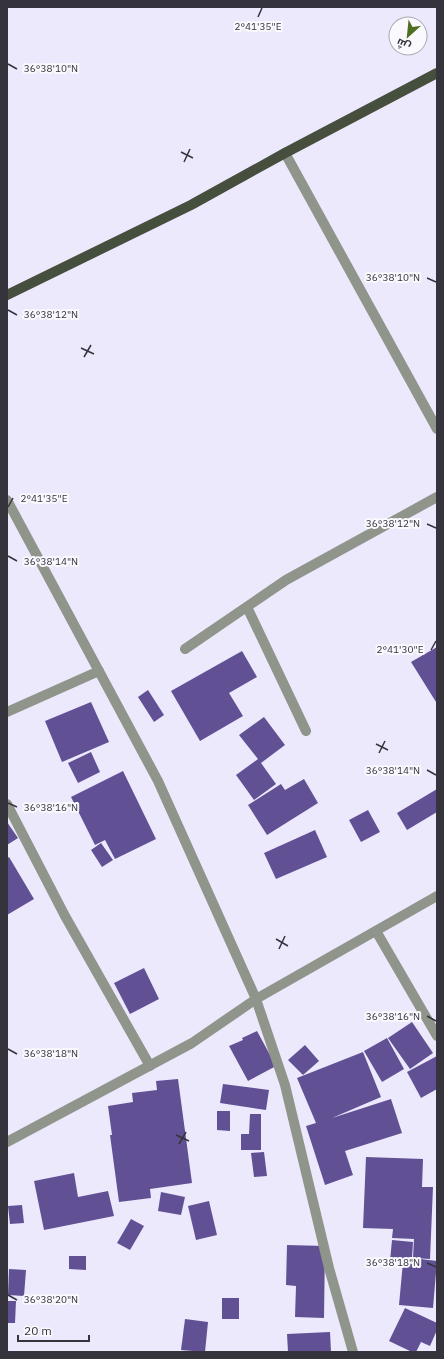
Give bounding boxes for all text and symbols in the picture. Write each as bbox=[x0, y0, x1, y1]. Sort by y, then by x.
north arrow bbox=[388, 16, 428, 56]
text: 2°41'35"E bbox=[234, 20, 282, 33]
text: ش bbox=[394, 35, 413, 54]
text: 36°38'10"N bbox=[24, 62, 78, 75]
text: 36°38'10"N bbox=[366, 271, 420, 284]
text: 36°38'12"N bbox=[24, 308, 78, 321]
text: 2°41'35"E bbox=[20, 492, 68, 505]
text: 36°38'12"N bbox=[366, 517, 420, 530]
text: 36°38'14"N bbox=[24, 555, 78, 568]
text: 2°41'30"E bbox=[376, 643, 424, 656]
text: 36°38'14"N bbox=[366, 764, 420, 777]
text: 36°38'16"N bbox=[24, 801, 78, 814]
text: 36°38'16"N bbox=[366, 1010, 420, 1023]
text: 36°38'18"N bbox=[24, 1047, 78, 1060]
text: 36°38'18"N bbox=[366, 1256, 420, 1269]
text: 36°38'20"N bbox=[24, 1293, 78, 1306]
scale bar bbox=[18, 1317, 89, 1343]
text: 20 m bbox=[24, 1323, 52, 1338]

